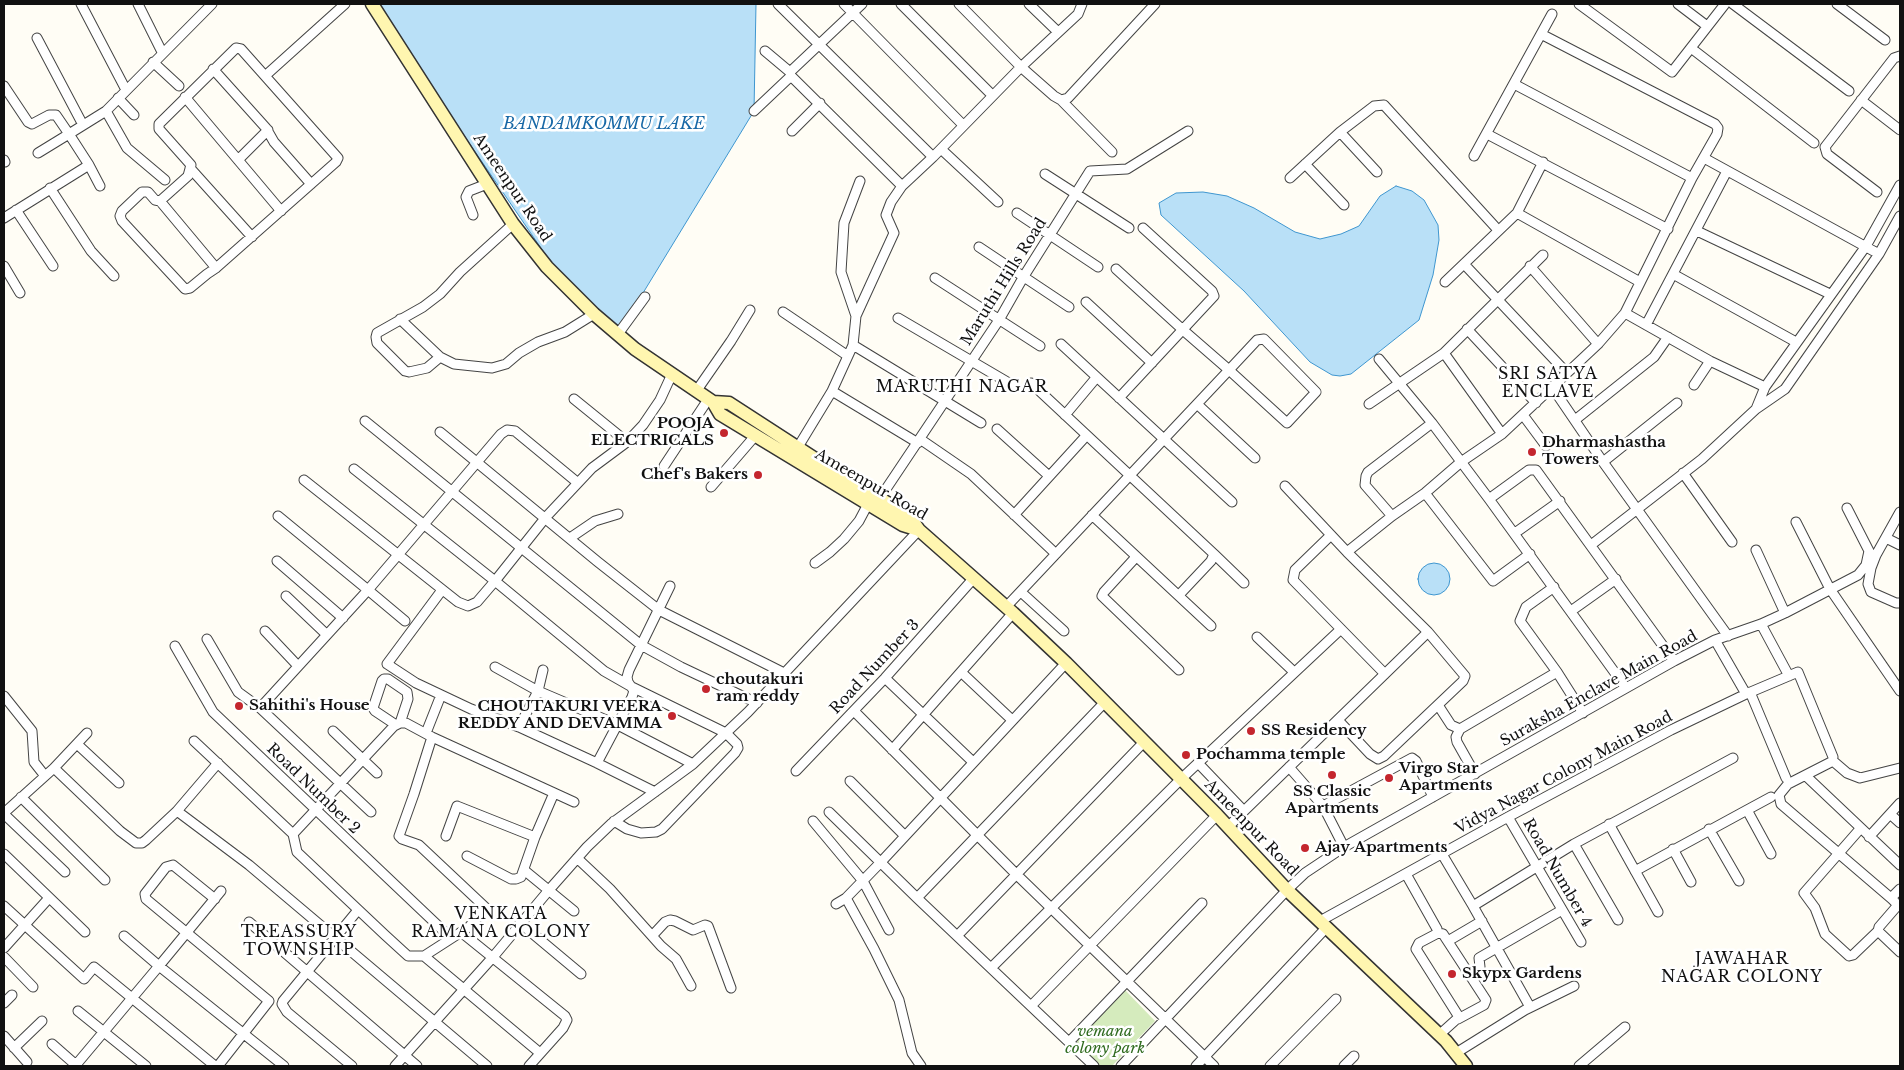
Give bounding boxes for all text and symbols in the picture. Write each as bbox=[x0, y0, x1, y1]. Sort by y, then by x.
water label: BANDAMKOMMU LAKE bbox=[503, 114, 705, 134]
street label: Ameenpur Road bbox=[469, 130, 555, 246]
street label: Maruthi Hills Road bbox=[957, 215, 1051, 349]
district label: SRI SATYA ENCLAVE bbox=[1497, 364, 1599, 402]
district label: MARUTHI NAGAR bbox=[874, 377, 1050, 397]
place label: POOJA ELECTRICALS bbox=[591, 415, 714, 450]
marker: POOJA ELECTRICALS bbox=[718, 427, 730, 439]
place label: Dharmashastha Towers bbox=[1542, 434, 1666, 469]
street label: Ameenpur Road bbox=[812, 446, 930, 524]
marker: Dharmashastha Towers bbox=[1526, 446, 1538, 458]
place label: Chef's Bakers bbox=[641, 466, 748, 484]
marker: Chef's Bakers bbox=[752, 469, 764, 481]
street label: Road Number 3 bbox=[827, 616, 923, 718]
street label: Suraksha Enclave Main Road bbox=[1497, 627, 1701, 751]
place label: choutakuri ram reddy bbox=[716, 671, 804, 706]
marker: choutakuri ram reddy bbox=[700, 683, 712, 695]
place label: Sahithi's House bbox=[249, 697, 370, 715]
place label: CHOUTAKURI VEERA REDDY AND DEVAMMA bbox=[458, 698, 662, 733]
marker: Sahithi's House bbox=[233, 700, 245, 712]
street label: Vidya Nagar Colony Main Road bbox=[1452, 708, 1676, 838]
marker: CHOUTAKURI VEERA REDDY AND DEVAMMA bbox=[666, 710, 678, 722]
place label: SS Residency bbox=[1261, 722, 1366, 740]
marker: SS Residency bbox=[1245, 725, 1257, 737]
street label: Road Number 2 bbox=[263, 740, 363, 838]
place label: Pochamma temple bbox=[1196, 746, 1345, 764]
marker: Pochamma temple bbox=[1180, 749, 1192, 761]
place label: Virgo Star Apartments bbox=[1399, 760, 1492, 795]
marker: SS Classic Apartments bbox=[1326, 769, 1338, 781]
marker: Virgo Star Apartments bbox=[1383, 772, 1395, 784]
street label: Ameenpur Road bbox=[1200, 776, 1302, 880]
place label: SS Classic Apartments bbox=[1285, 783, 1379, 818]
street label: Road Number 4 bbox=[1519, 816, 1595, 930]
place label: Ajay Apartments bbox=[1315, 839, 1447, 857]
marker: Ajay Apartments bbox=[1299, 842, 1311, 854]
district label: VENKATA RAMANA COLONY bbox=[410, 904, 592, 942]
district label: TREASSURY TOWNSHIP bbox=[240, 922, 358, 960]
district label: JAWAHAR NAGAR COLONY bbox=[1660, 949, 1824, 987]
place label: Skypx Gardens bbox=[1462, 965, 1582, 983]
marker: Skypx Gardens bbox=[1446, 968, 1458, 980]
park label: vemana colony park bbox=[1065, 1023, 1145, 1058]

